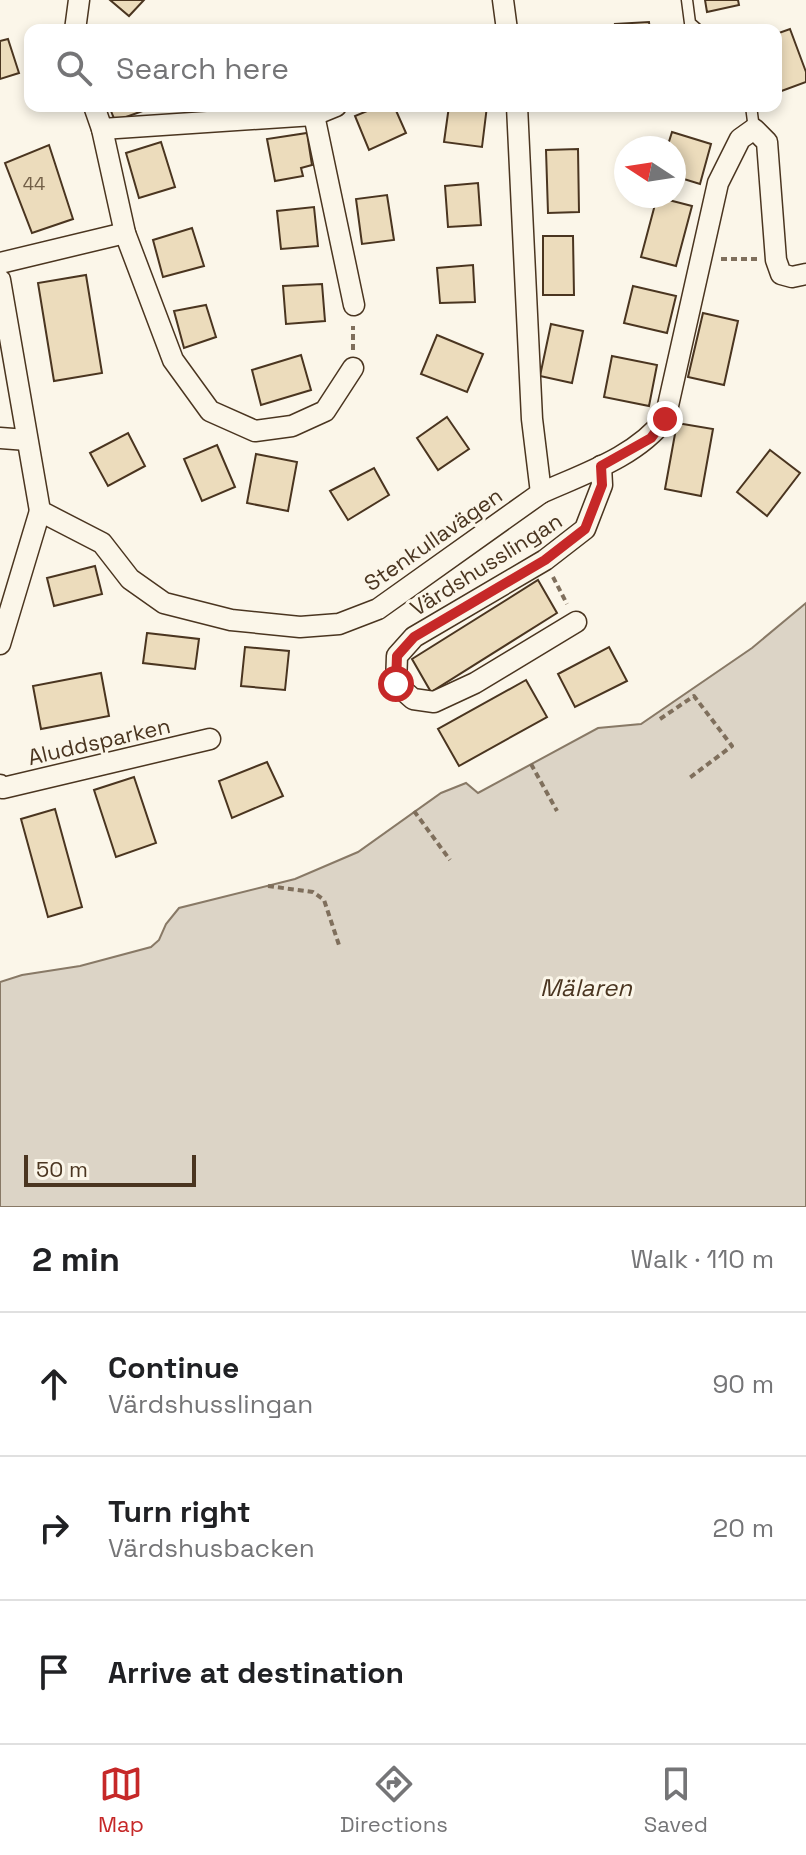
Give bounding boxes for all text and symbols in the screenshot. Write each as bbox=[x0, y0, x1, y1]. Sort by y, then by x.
search box bbox=[24, 24, 782, 112]
icon: search bbox=[52, 46, 96, 90]
text: Search here bbox=[116, 49, 289, 88]
north arrow bbox=[614, 136, 686, 208]
house number: 44 bbox=[23, 172, 45, 195]
route end bbox=[647, 401, 683, 437]
street label: Stenkullavägen bbox=[358, 481, 508, 597]
street label: Värdshusslingan bbox=[405, 506, 567, 622]
route start bbox=[378, 666, 414, 702]
street label: Aluddsparken bbox=[25, 711, 173, 771]
water label: Mälaren bbox=[540, 972, 633, 1003]
scale bar bbox=[24, 1151, 196, 1187]
text: 50 m bbox=[36, 1155, 88, 1183]
text: 2 min bbox=[32, 1238, 120, 1281]
text: Walk · 110 m bbox=[631, 1242, 774, 1276]
text: Continue bbox=[108, 1348, 239, 1387]
icon: ahead bbox=[32, 1362, 76, 1406]
text: 90 m bbox=[712, 1367, 774, 1401]
text: Värdshusslingan bbox=[108, 1387, 313, 1421]
text: Turn right bbox=[108, 1492, 251, 1531]
icon: right bbox=[32, 1506, 76, 1550]
text: 20 m bbox=[713, 1511, 774, 1545]
text: Värdshusbacken bbox=[108, 1531, 315, 1565]
icon: arrive bbox=[32, 1650, 76, 1694]
text: Arrive at destination bbox=[108, 1653, 404, 1692]
tab: Map bbox=[98, 1762, 144, 1838]
tab: Directions bbox=[340, 1762, 448, 1838]
tab: Saved bbox=[644, 1762, 708, 1838]

